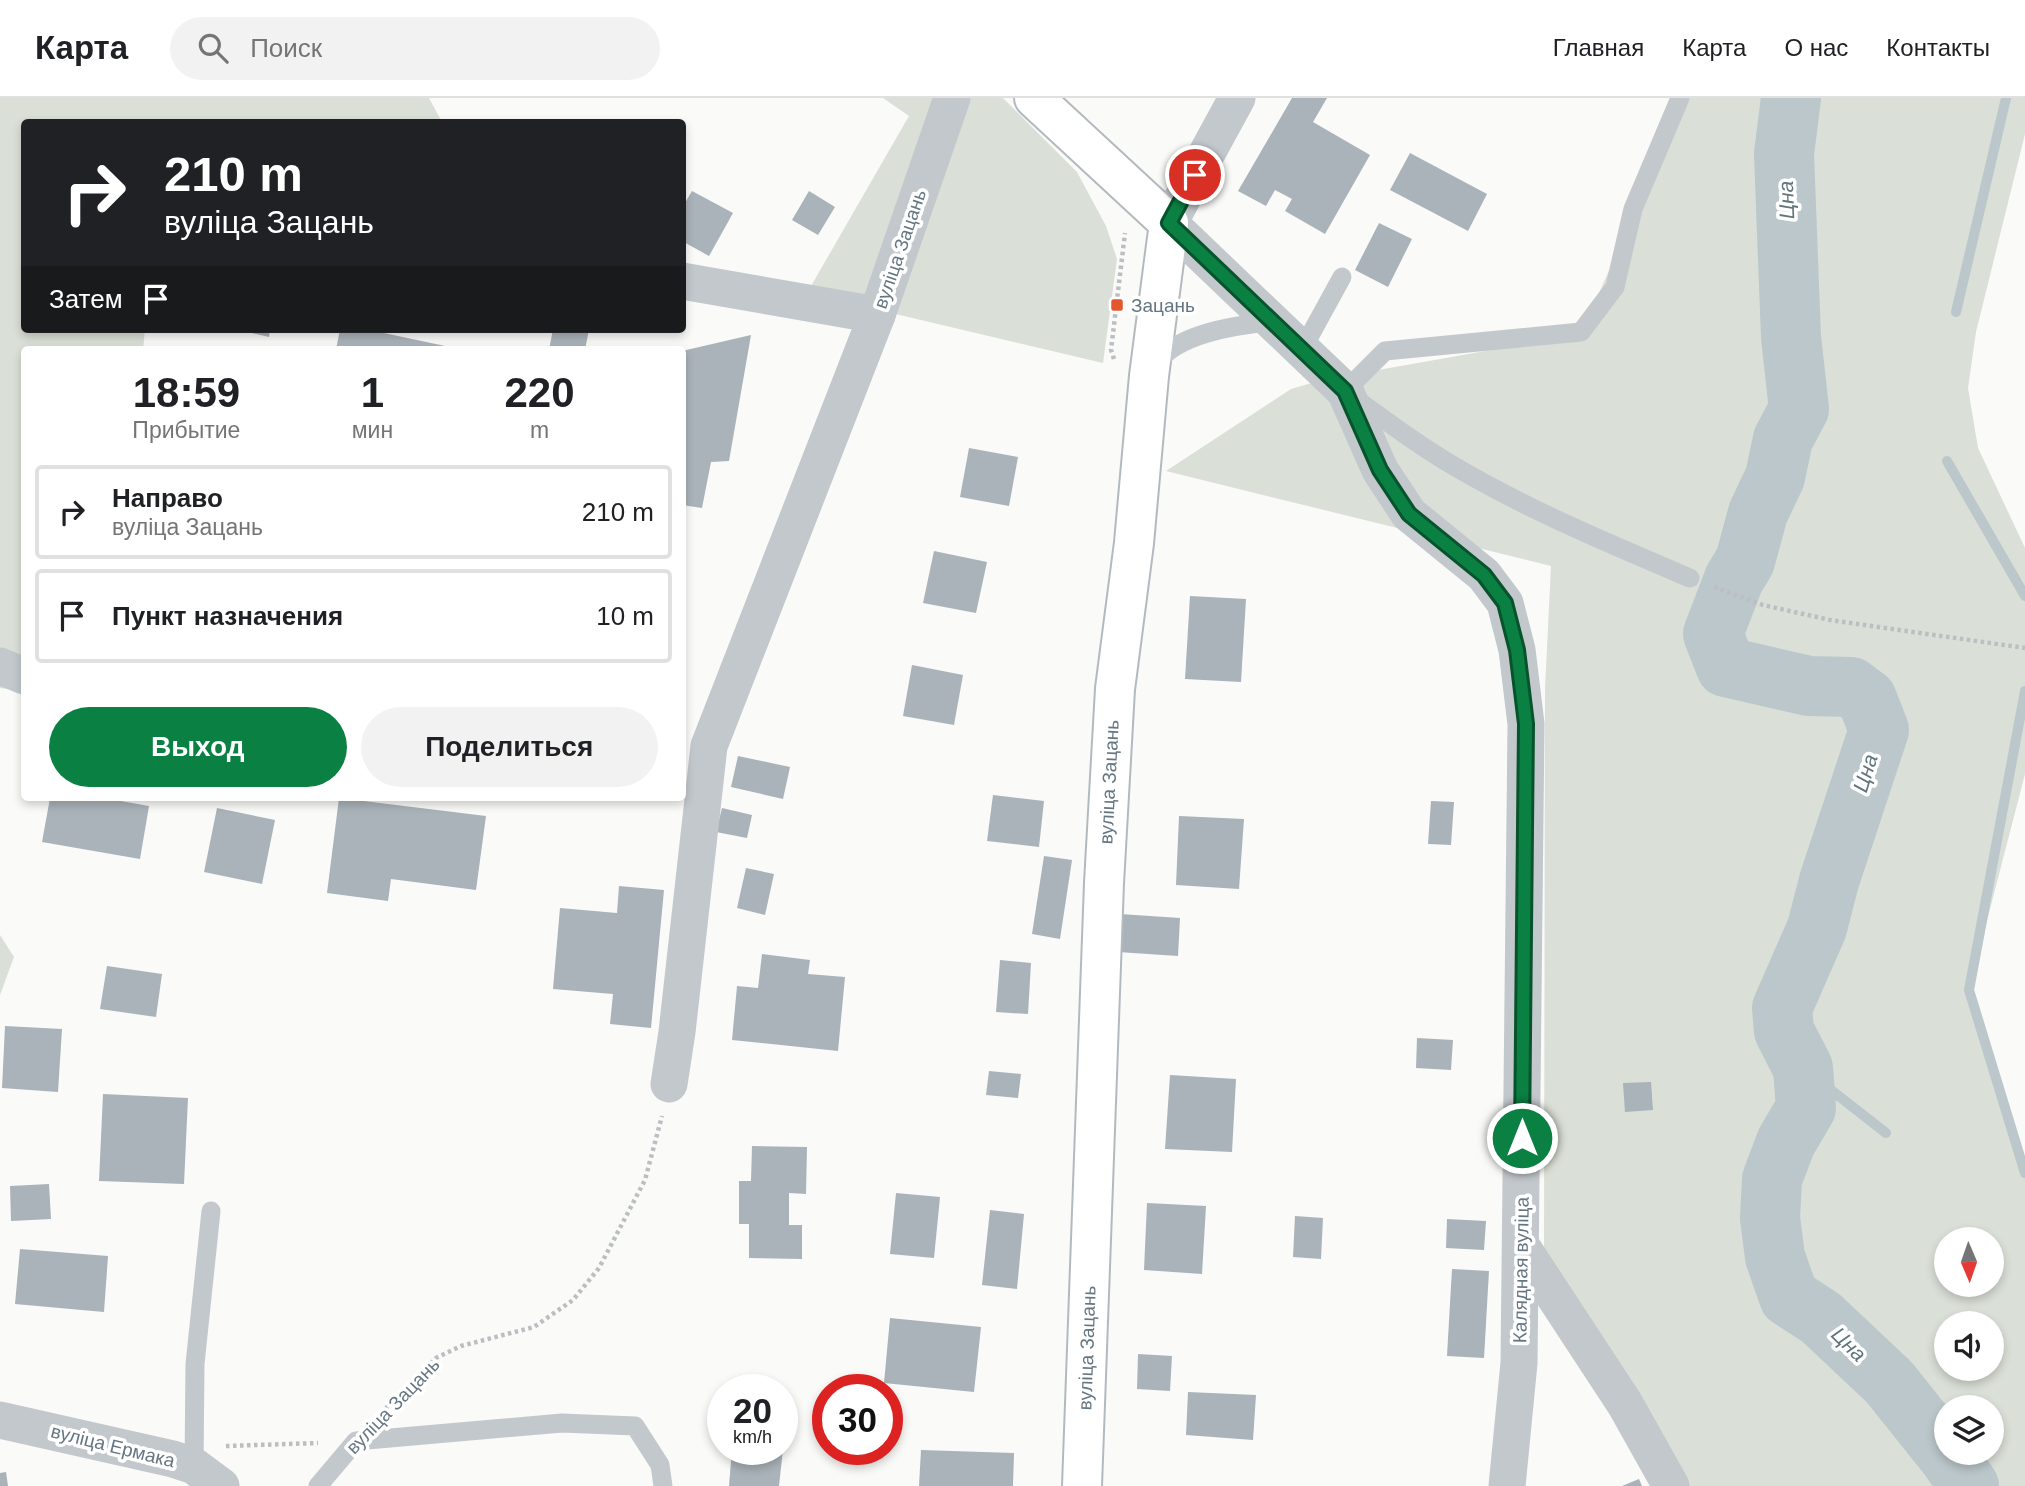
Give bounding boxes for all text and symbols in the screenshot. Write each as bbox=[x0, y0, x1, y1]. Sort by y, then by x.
search box bbox=[170, 17, 660, 80]
text: Карта bbox=[35, 29, 128, 66]
icon: search bbox=[194, 29, 232, 67]
text: Поиск bbox=[250, 33, 322, 63]
text: Главная bbox=[1553, 34, 1644, 61]
text: Карта bbox=[1682, 34, 1746, 61]
text: О нас bbox=[1784, 34, 1848, 61]
text: Контакты bbox=[1886, 34, 1990, 61]
pin bbox=[1165, 145, 1225, 205]
icon: right bbox=[49, 147, 140, 238]
text: 210 m bbox=[164, 147, 303, 201]
icon: arrive bbox=[1176, 156, 1214, 194]
water label: Цна bbox=[1774, 180, 1798, 220]
street label: вуліца Зацань bbox=[870, 187, 930, 311]
text: вуліца Зацань bbox=[164, 204, 374, 240]
icon: arrive bbox=[137, 280, 175, 318]
text: Затем bbox=[49, 284, 123, 314]
place label: Зацань bbox=[1131, 295, 1195, 316]
marker: Зацань bbox=[1109, 297, 1125, 313]
text: 18:59 bbox=[133, 369, 240, 416]
text: 1 bbox=[361, 369, 384, 416]
text: 220 bbox=[505, 369, 575, 416]
text: Прибытие bbox=[132, 417, 240, 443]
text: мин bbox=[352, 417, 393, 443]
text: m bbox=[530, 417, 549, 443]
text: Направо bbox=[112, 483, 223, 513]
icon: right bbox=[53, 493, 91, 531]
text: 210 m bbox=[582, 497, 654, 527]
text: вуліца Зацань bbox=[112, 514, 263, 540]
icon: arrive bbox=[53, 597, 91, 635]
text: Пункт назначения bbox=[112, 601, 343, 631]
text: 10 m bbox=[596, 601, 654, 631]
button: Выход bbox=[49, 707, 347, 787]
button: Поделиться bbox=[361, 707, 658, 787]
street label: вуліца Зацань bbox=[1095, 719, 1123, 845]
water label: Цна bbox=[1848, 751, 1882, 795]
position arrow bbox=[1485, 1101, 1559, 1175]
street label: Калядная вуліца bbox=[1509, 1196, 1533, 1343]
north arrow bbox=[1934, 1227, 2004, 1297]
map controls bbox=[1934, 1227, 2004, 1465]
street label: вуліца Зацань bbox=[1074, 1285, 1100, 1411]
button: sound bbox=[1934, 1311, 2004, 1381]
water label: Цна bbox=[1827, 1322, 1871, 1366]
street label: вуліца Зацань bbox=[342, 1354, 444, 1458]
speed limit sign: 30 bbox=[812, 1374, 903, 1465]
text: 20 bbox=[733, 1391, 772, 1430]
button: layers bbox=[1934, 1395, 2004, 1465]
street label: вуліца Ермака bbox=[49, 1420, 178, 1472]
text: km/h bbox=[733, 1427, 772, 1447]

